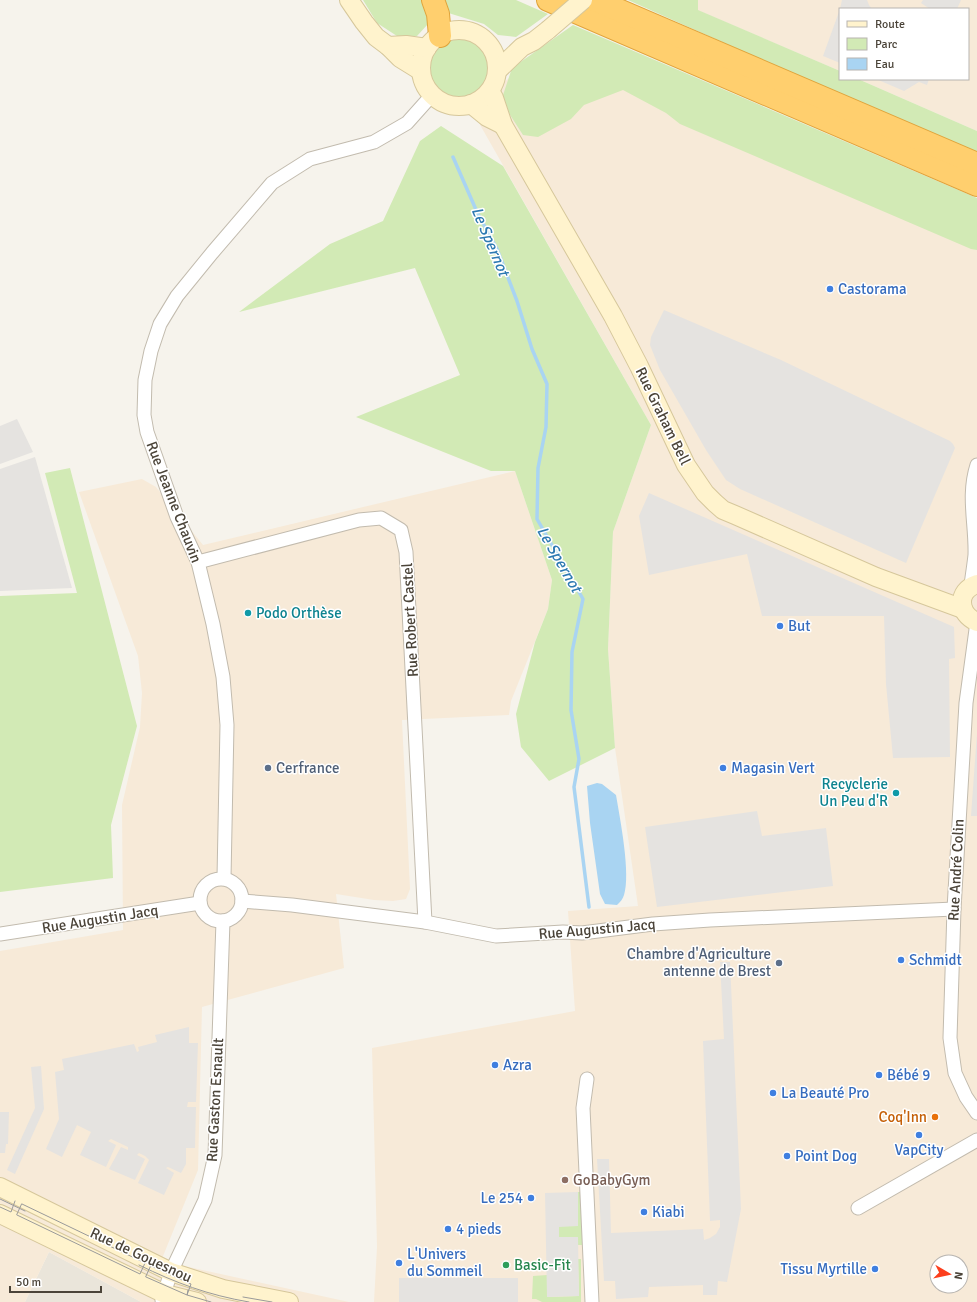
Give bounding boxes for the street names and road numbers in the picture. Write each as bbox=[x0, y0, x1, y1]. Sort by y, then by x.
street label: Rue Graham Bell bbox=[632, 364, 694, 468]
street label: Rue Jeanne Chauvin bbox=[143, 439, 205, 565]
street label: Rue Robert Castel bbox=[398, 562, 422, 678]
street label: Rue André Colin bbox=[944, 818, 968, 922]
street label: Rue Augustin Jacq bbox=[41, 901, 159, 937]
street label: Rue Augustin Jacq bbox=[538, 915, 656, 943]
street label: Rue Gaston Esnault bbox=[203, 1037, 227, 1163]
street label: Rue de Gouesnou bbox=[87, 1224, 195, 1286]

